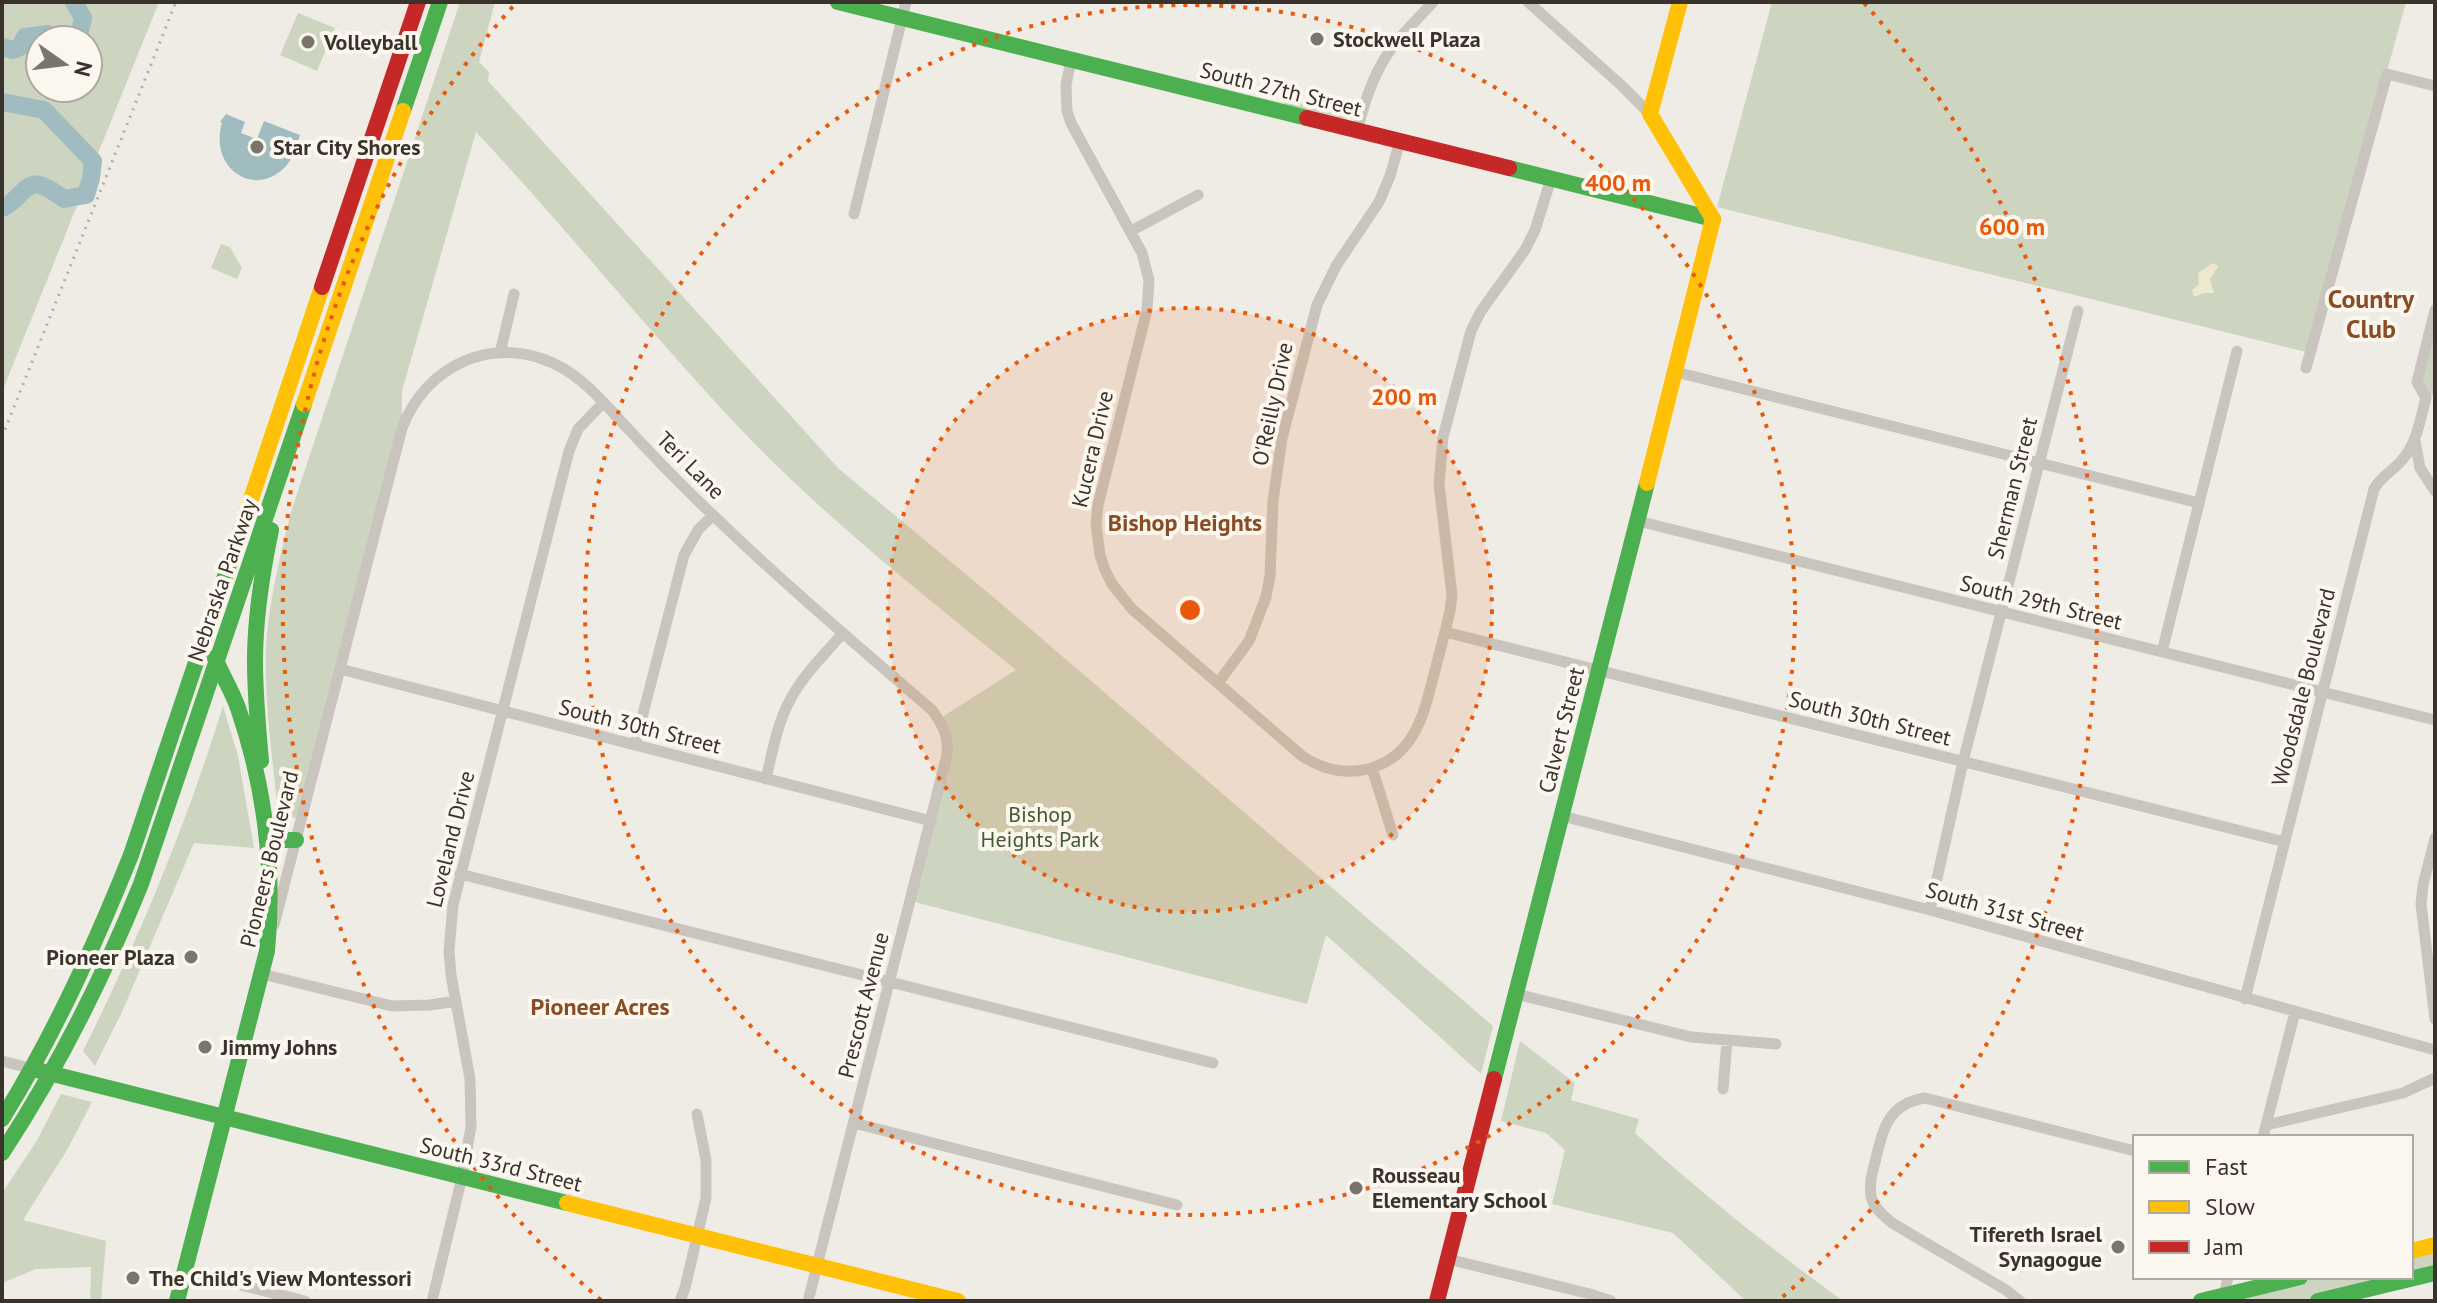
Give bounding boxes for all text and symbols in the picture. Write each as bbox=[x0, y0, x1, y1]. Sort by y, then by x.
north arrow bbox=[24, 24, 104, 104]
place label: Stockwell Plaza bbox=[1333, 25, 1481, 53]
place label: Volleyball bbox=[323, 28, 418, 56]
marker: Stockwell Plaza bbox=[1308, 30, 1326, 48]
marker: Volleyball bbox=[299, 33, 317, 51]
street label: South 27th Street bbox=[1197, 55, 1365, 123]
text: N bbox=[68, 58, 99, 79]
place label: Star City Shores bbox=[273, 133, 421, 161]
marker: Star City Shores bbox=[248, 138, 266, 156]
text: 400 m bbox=[1585, 167, 1651, 198]
text: 600 m bbox=[1979, 211, 2045, 242]
district label: Country Club bbox=[2328, 282, 2415, 345]
street label: O'Reilly Drive bbox=[1245, 340, 1299, 468]
text: 200 m bbox=[1371, 381, 1437, 412]
street label: Kucera Drive bbox=[1065, 388, 1119, 510]
street label: Sherman Street bbox=[1981, 414, 2043, 562]
street label: Teri Lane bbox=[651, 425, 731, 505]
street label: Nebraska Parkway bbox=[181, 494, 263, 665]
district label: Bishop Heights bbox=[1108, 507, 1262, 538]
street label: South 29th Street bbox=[1957, 568, 2126, 636]
street label: Woodsdale Boulevard bbox=[2265, 585, 2341, 789]
centre of rings bbox=[1176, 596, 1204, 624]
street label: Calvert Street bbox=[1532, 664, 1590, 796]
street label: South 30th Street bbox=[1786, 684, 1955, 752]
street label: South 30th Street bbox=[556, 692, 725, 760]
street label: Pioneers Boulevard bbox=[233, 768, 305, 950]
street label: Loveland Drive bbox=[420, 768, 480, 910]
park label: Bishop Heights Park bbox=[981, 800, 1100, 853]
street label: South 31st Street bbox=[1923, 875, 2088, 947]
street label: Prescott Avenue bbox=[831, 929, 895, 1081]
place label: Pioneer Plaza bbox=[46, 943, 175, 971]
marker: Pioneer Plaza bbox=[182, 948, 200, 966]
district label: Pioneer Acres bbox=[530, 991, 670, 1022]
place label: Jimmy Johns bbox=[220, 1033, 337, 1061]
marker: Jimmy Johns bbox=[196, 1038, 214, 1056]
street label: South 33rd Street bbox=[417, 1130, 585, 1198]
legend bbox=[2133, 1135, 2413, 1279]
text: Fast bbox=[2205, 1151, 2248, 1182]
place label: Rousseau Elementary School bbox=[1372, 1161, 1547, 1214]
marker: Rousseau Elementary School bbox=[1347, 1179, 1365, 1197]
text: Slow bbox=[2205, 1191, 2255, 1222]
place label: Tifereth Israel Synagogue bbox=[1969, 1220, 2103, 1273]
text: Jam bbox=[2204, 1231, 2243, 1262]
marker: Tifereth Israel Synagogue bbox=[2109, 1238, 2127, 1256]
place label: The Child's View Montessori bbox=[149, 1264, 412, 1292]
marker: The Child's View Montessori bbox=[124, 1269, 142, 1287]

